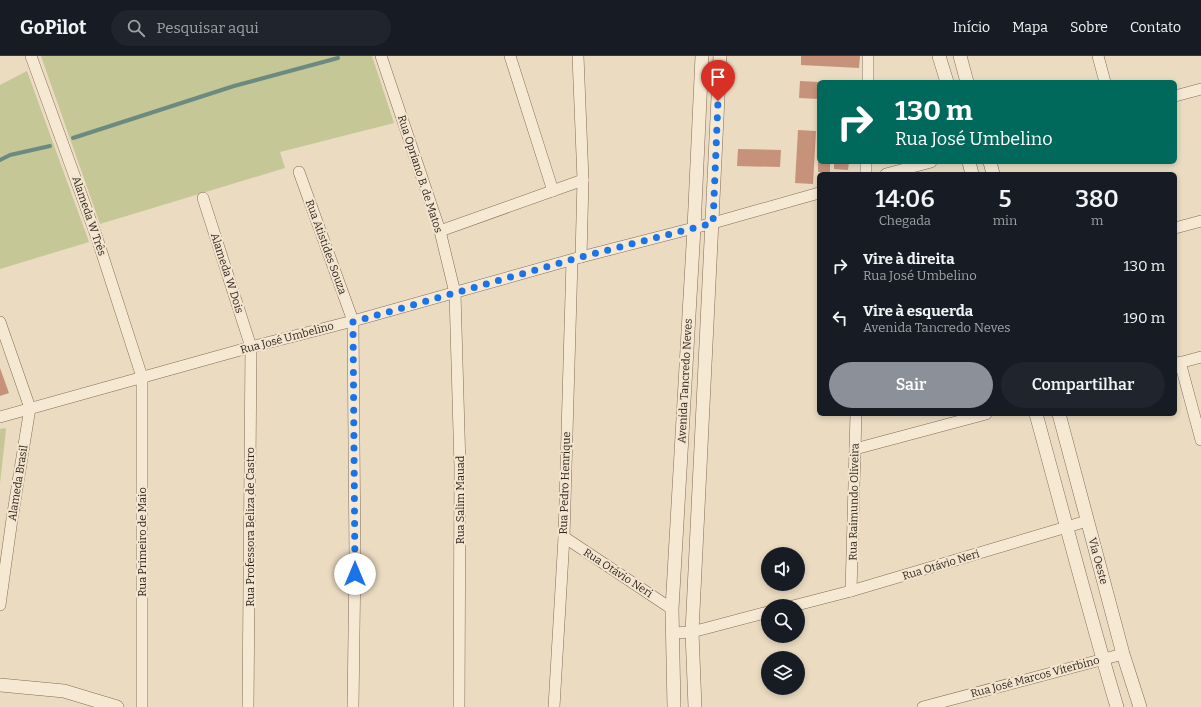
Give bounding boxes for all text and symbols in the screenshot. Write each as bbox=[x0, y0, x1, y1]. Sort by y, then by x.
search box bbox=[111, 10, 391, 46]
text: GoPilot bbox=[20, 16, 87, 39]
icon: search bbox=[125, 17, 147, 39]
text: Pesquisar aqui bbox=[157, 19, 259, 37]
text: Início bbox=[953, 19, 990, 36]
text: Mapa bbox=[1012, 19, 1048, 36]
text: Sobre bbox=[1070, 19, 1108, 36]
text: Contato bbox=[1130, 19, 1181, 36]
pin bbox=[701, 60, 735, 101]
icon: arrive bbox=[707, 66, 729, 88]
text: 130 m bbox=[895, 94, 973, 127]
icon: right bbox=[829, 96, 881, 148]
street label: Rua Opriano B. de Matos bbox=[395, 114, 445, 234]
text: Rua José Umbelino bbox=[895, 128, 1053, 150]
street label: Alameda W Três bbox=[69, 174, 109, 258]
text: 14:06 bbox=[875, 185, 935, 213]
text: 5 bbox=[998, 185, 1011, 213]
text: 380 bbox=[1075, 185, 1119, 213]
street label: Rua Atistides Souza bbox=[303, 198, 349, 296]
text: Chegada bbox=[879, 213, 931, 228]
text: min bbox=[993, 213, 1017, 228]
text: m bbox=[1091, 213, 1103, 228]
street label: Alameda W Dois bbox=[208, 231, 246, 315]
text: Vire à direita bbox=[863, 250, 955, 268]
icon: right bbox=[829, 255, 851, 277]
text: 130 m bbox=[1123, 257, 1165, 275]
text: Rua José Umbelino bbox=[863, 268, 977, 283]
text: Vire à esquerda bbox=[863, 302, 973, 320]
icon: left bbox=[829, 307, 851, 329]
text: 190 m bbox=[1123, 309, 1165, 327]
street label: Avenida Tancredo Neves bbox=[675, 318, 695, 444]
street label: Rua José Umbelino bbox=[239, 319, 335, 357]
text: Avenida Tancredo Neves bbox=[863, 320, 1011, 335]
button: Sair bbox=[829, 362, 993, 408]
button: Compartilhar bbox=[1001, 362, 1165, 408]
street label: Rua Pedro Henrique bbox=[557, 431, 573, 535]
street label: Rua Raimundo Oliveira bbox=[846, 443, 862, 561]
street label: Alameda Brasil bbox=[6, 444, 30, 522]
street label: Rua Professora Beliza de Castro bbox=[244, 447, 257, 607]
street label: Rua Salim Mauad bbox=[454, 455, 467, 544]
street label: Rua Primeiro de Maio bbox=[136, 487, 149, 597]
street label: Via Oeste bbox=[1086, 536, 1110, 586]
street label: Rua Otávio Neri bbox=[581, 546, 656, 601]
map controls bbox=[761, 547, 805, 695]
button: sound bbox=[761, 547, 805, 591]
street label: Rua Otávio Neri bbox=[901, 547, 982, 583]
position arrow bbox=[334, 553, 376, 595]
button: search bbox=[761, 599, 805, 643]
button: layers bbox=[761, 651, 805, 695]
street label: Rua José Marcos Viterbino bbox=[969, 654, 1101, 700]

